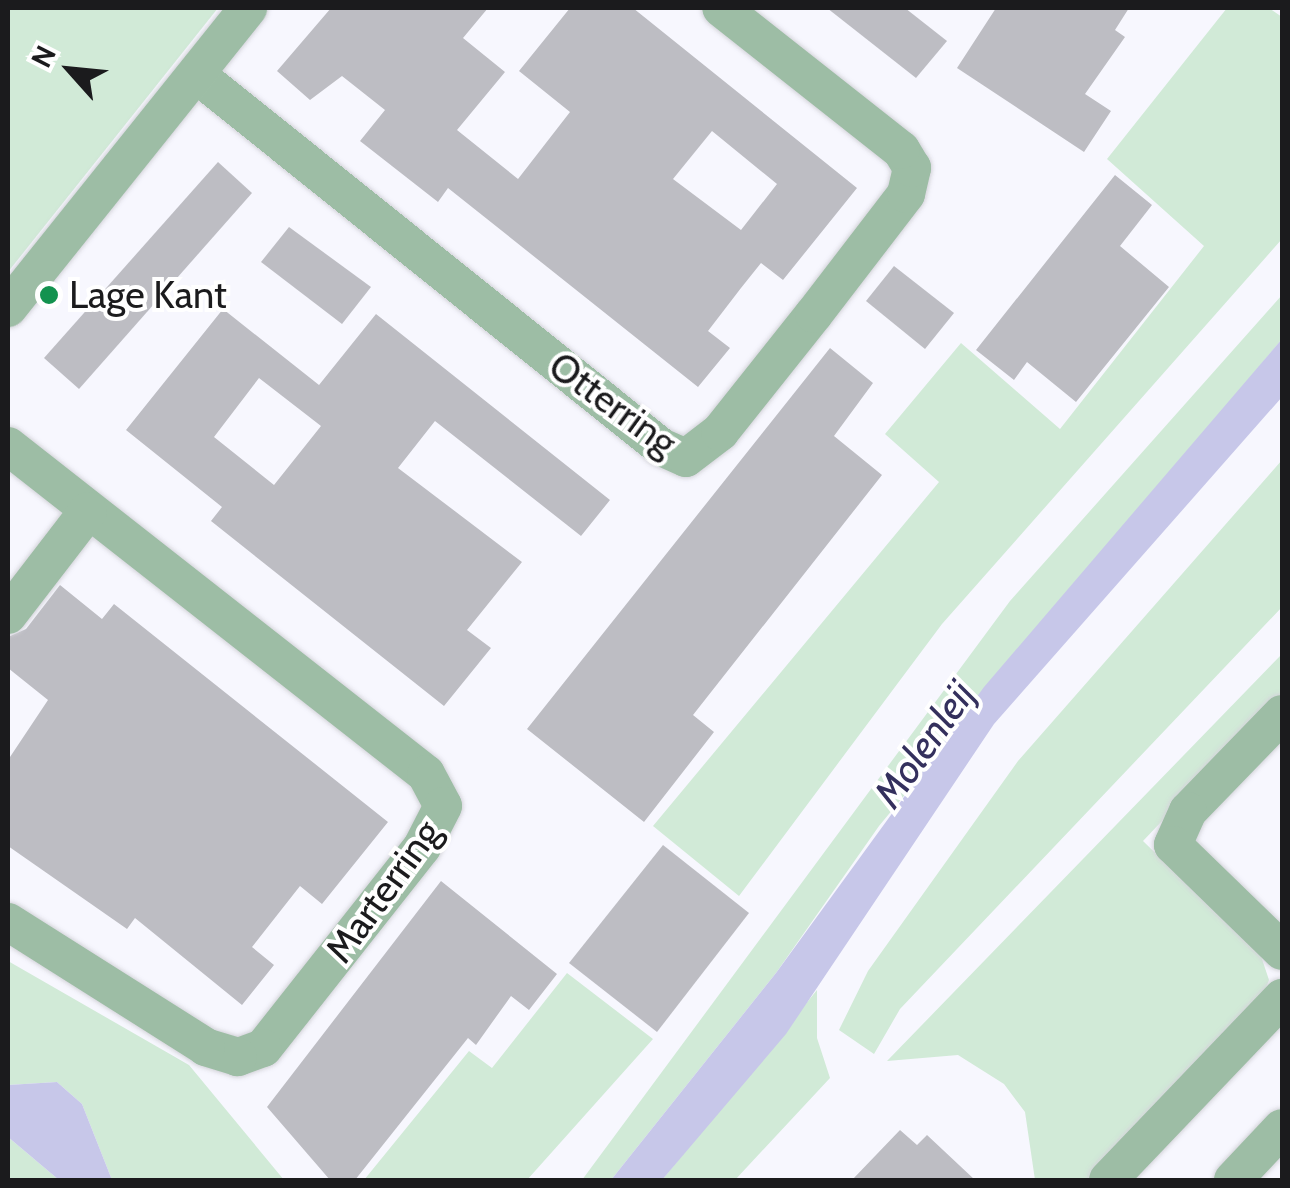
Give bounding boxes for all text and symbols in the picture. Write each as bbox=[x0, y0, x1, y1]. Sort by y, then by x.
north arrow bbox=[20, 20, 120, 120]
text: N bbox=[24, 40, 63, 73]
place label: Lage Kant bbox=[69, 272, 227, 318]
marker: Lage Kant bbox=[38, 284, 60, 306]
street label: Otterring bbox=[540, 343, 686, 465]
water label: Molenleij bbox=[863, 672, 985, 816]
street label: Marterring bbox=[316, 811, 450, 971]

